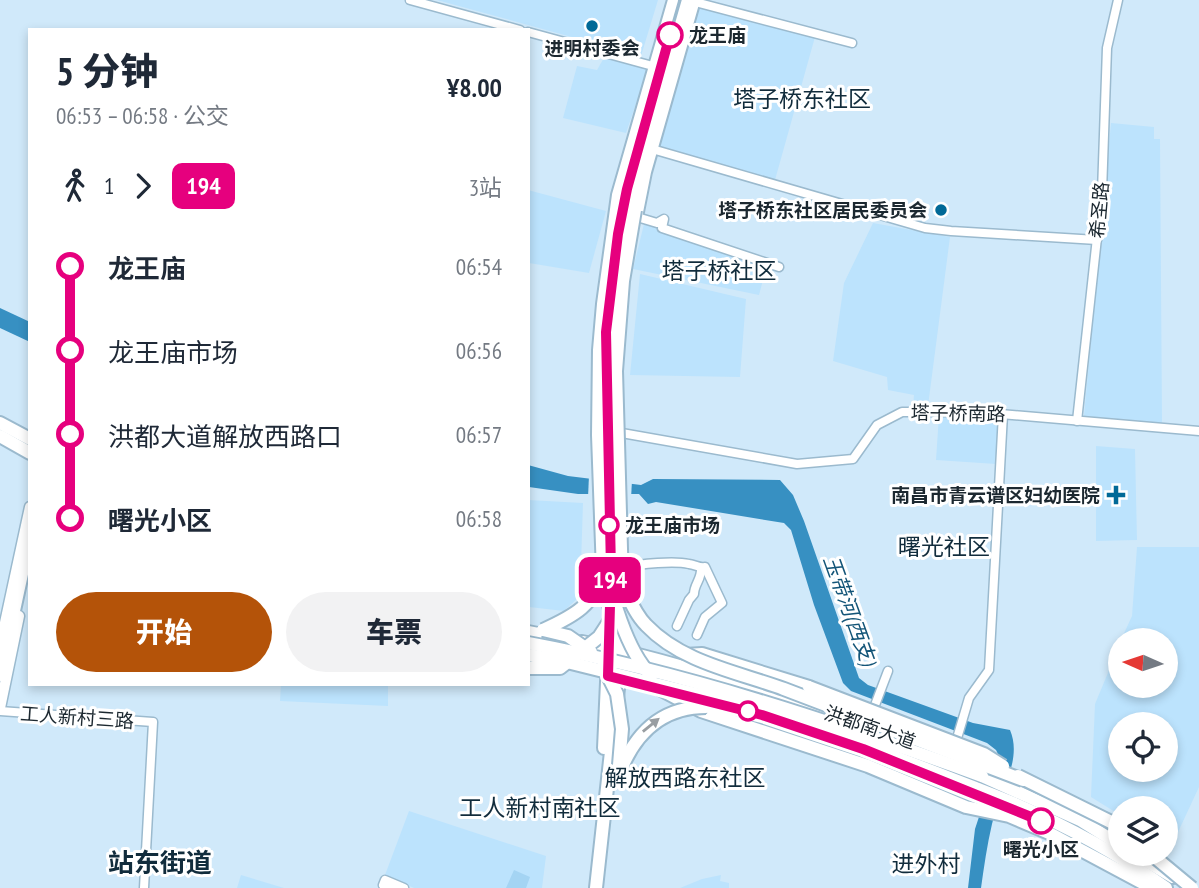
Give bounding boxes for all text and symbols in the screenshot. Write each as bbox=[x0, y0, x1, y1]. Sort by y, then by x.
marker: 进明村委会 bbox=[584, 18, 600, 34]
marker: 龙王庙 bbox=[657, 22, 683, 48]
place label: 龙王庙 bbox=[689, 23, 746, 47]
place label: 进明村委会 bbox=[544, 36, 640, 60]
text: 5 分钟 bbox=[56, 46, 158, 95]
text: ¥8.00 bbox=[447, 71, 502, 104]
district label: 塔子桥东社区 bbox=[733, 84, 871, 113]
text: 06:53 – 06:58 · 公交 bbox=[56, 101, 229, 130]
icon: walk bbox=[56, 167, 94, 205]
icon: forward bbox=[124, 167, 162, 205]
text: 194 bbox=[186, 170, 221, 201]
text: 1 bbox=[104, 171, 114, 200]
text: 3站 bbox=[469, 173, 502, 202]
street label: 希圣路 bbox=[1085, 181, 1113, 239]
place label: 塔子桥东社区居民委员会 bbox=[718, 198, 927, 222]
marker: 塔子桥东社区居民委员会 bbox=[933, 202, 949, 218]
text: 龙王庙 bbox=[108, 252, 186, 285]
text: 06:54 bbox=[456, 252, 502, 281]
district label: 塔子桥社区 bbox=[662, 256, 777, 285]
text: 龙王庙市场 bbox=[108, 336, 238, 369]
text: 06:56 bbox=[456, 336, 502, 365]
street label: 塔子桥南路 bbox=[910, 400, 1006, 426]
text: 洪都大道解放西路口 bbox=[108, 420, 342, 453]
text: 06:57 bbox=[456, 420, 502, 449]
place label: 南昌市青云谱区妇幼医院 bbox=[891, 483, 1100, 507]
marker: 南昌市青云谱区妇幼医院 bbox=[1106, 485, 1126, 505]
text: 曙光小区 bbox=[108, 504, 212, 537]
text: 06:58 bbox=[456, 504, 502, 533]
place label: 龙王庙市场 bbox=[625, 513, 720, 537]
marker: 龙王庙市场 bbox=[599, 515, 619, 535]
district label: 曙光社区 bbox=[898, 532, 990, 561]
water label: 玉带河(西支) bbox=[818, 551, 883, 671]
line badge: 194 bbox=[570, 557, 650, 603]
text: 194 bbox=[593, 564, 627, 595]
button: 开始 bbox=[56, 592, 272, 672]
button: 车票 bbox=[286, 592, 502, 672]
north arrow bbox=[1108, 628, 1178, 698]
map controls bbox=[1108, 628, 1178, 866]
street label: 洪都南大道 bbox=[821, 700, 919, 754]
street label: 工人新村三路 bbox=[19, 701, 135, 733]
unlabelled marker bbox=[738, 701, 758, 721]
button: locate bbox=[1108, 712, 1178, 782]
one-way arrow bbox=[642, 718, 660, 733]
district label: 解放西路东社区 bbox=[605, 763, 766, 792]
district label: 工人新村南社区 bbox=[460, 793, 621, 822]
button: layers bbox=[1108, 796, 1178, 866]
marker: 曙光小区 bbox=[1028, 808, 1054, 834]
place label: 曙光小区 bbox=[1003, 837, 1079, 861]
district label: 站东街道 bbox=[108, 846, 212, 879]
district label: 进外村 bbox=[892, 849, 961, 878]

